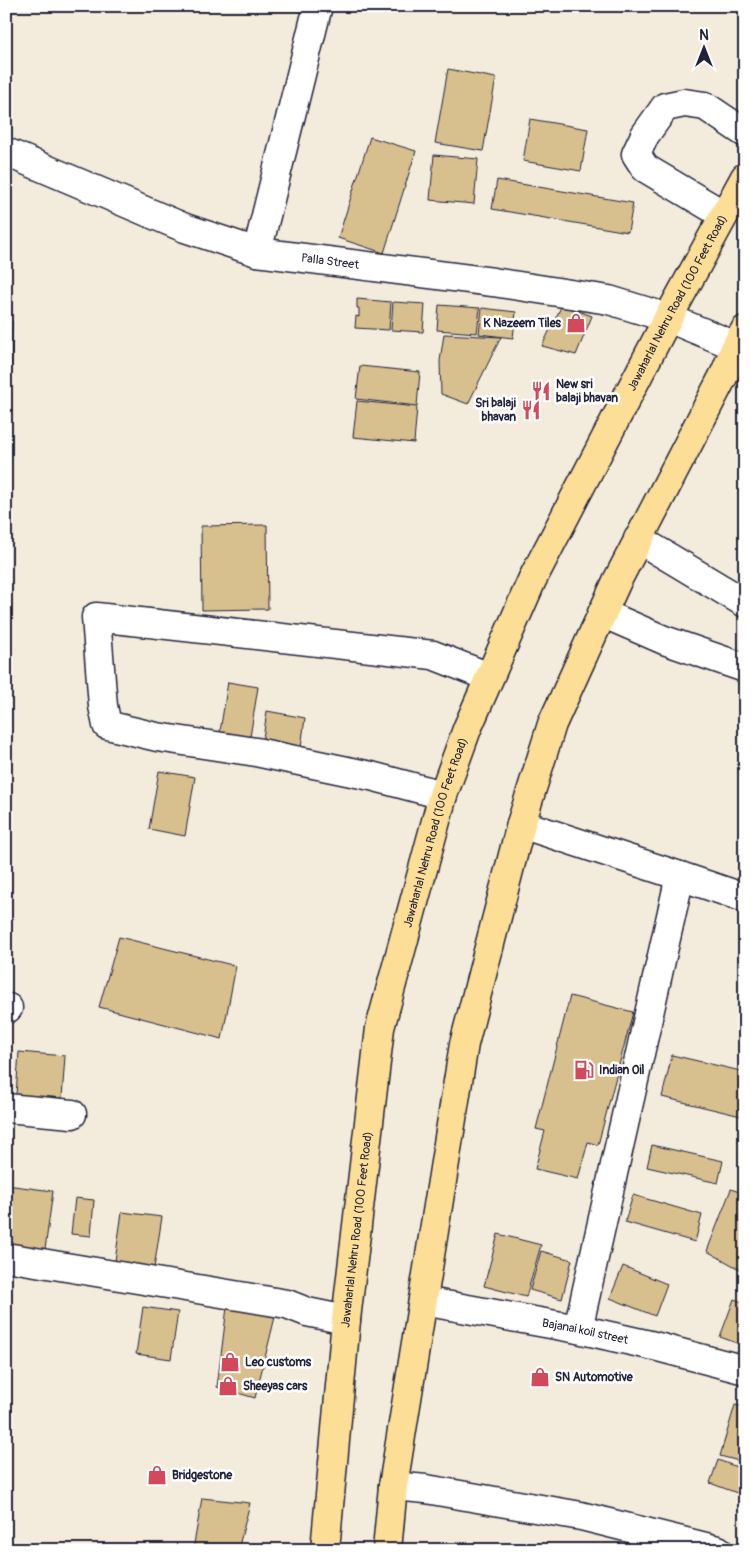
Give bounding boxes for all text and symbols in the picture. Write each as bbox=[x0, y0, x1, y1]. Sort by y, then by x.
north arrow bbox=[678, 22, 728, 72]
text: N bbox=[699, 27, 709, 44]
street label: Jawaharlal Nehru Road (100 Feet Road) bbox=[624, 212, 730, 393]
street label: Palla Street bbox=[300, 250, 360, 272]
shop icon: K Nazeem Tiles bbox=[565, 312, 587, 334]
place label: K Nazeem Tiles bbox=[483, 316, 562, 331]
place label: New sri balaji bhavan bbox=[556, 377, 618, 406]
restaurant icon: New sri balaji bhavan bbox=[530, 380, 552, 402]
place label: Sri balaji bhavan bbox=[475, 396, 516, 425]
restaurant icon: Sri balaji bhavan bbox=[520, 399, 542, 421]
street label: Jawaharlal Nehru Road (100 Feet Road) bbox=[400, 736, 471, 929]
fuel station icon: Indian Oil bbox=[573, 1059, 595, 1081]
place label: Indian Oil bbox=[599, 1063, 645, 1078]
street label: Jawaharlal Nehru Road (100 Feet Road) bbox=[338, 1131, 375, 1328]
street label: Bajanai koil street bbox=[541, 1315, 630, 1348]
shop icon: Leo customs bbox=[219, 1351, 241, 1373]
place label: Leo customs bbox=[245, 1355, 312, 1370]
shop icon: SN Automotive bbox=[529, 1366, 551, 1388]
place label: SN Automotive bbox=[555, 1370, 634, 1385]
shop icon: Sheeyas cars bbox=[217, 1375, 239, 1397]
place label: Sheeyas cars bbox=[243, 1379, 308, 1394]
shop icon: Bridgestone bbox=[146, 1464, 168, 1486]
place label: Bridgestone bbox=[172, 1468, 233, 1483]

